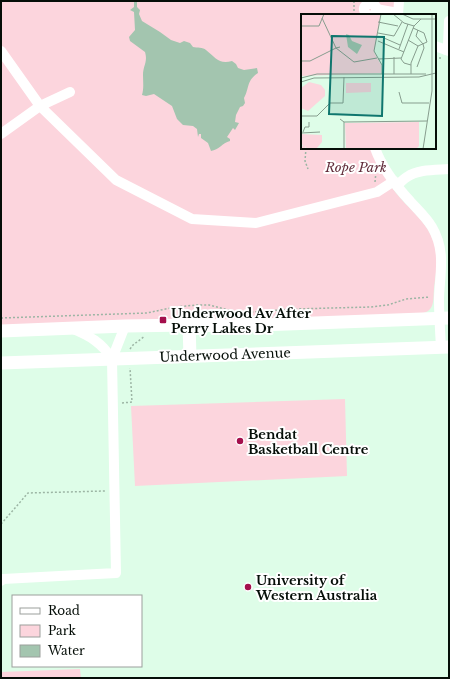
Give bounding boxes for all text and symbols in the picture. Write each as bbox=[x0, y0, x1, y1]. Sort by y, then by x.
inset map bbox=[301, 14, 436, 149]
park label: Rope Park bbox=[324, 159, 387, 176]
place label: Underwood Av After Perry Lakes Dr bbox=[171, 305, 311, 337]
marker: Underwood Av After Perry Lakes Dr bbox=[158, 315, 168, 325]
street label: Underwood Avenue bbox=[159, 344, 291, 366]
place label: Bendat Basketball Centre bbox=[248, 426, 369, 458]
marker: Bendat Basketball Centre bbox=[235, 436, 245, 446]
place label: University of Western Australia bbox=[255, 572, 378, 604]
marker: University of Western Australia bbox=[243, 582, 253, 592]
legend bbox=[12, 595, 142, 667]
text: Road bbox=[48, 603, 80, 618]
text: Park bbox=[48, 623, 76, 638]
text: Water bbox=[47, 643, 85, 658]

